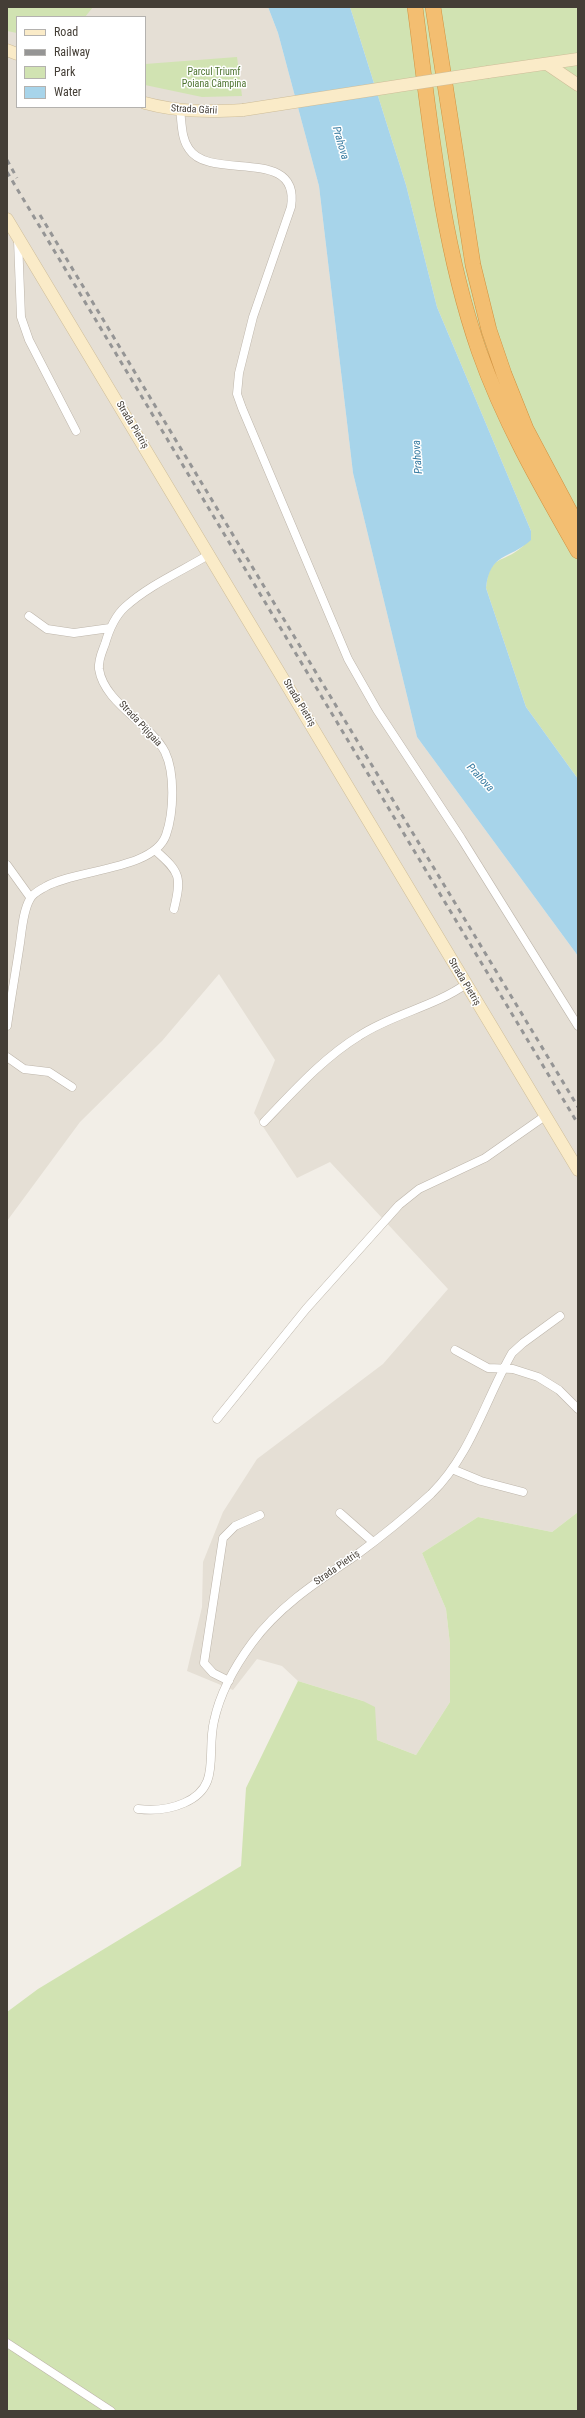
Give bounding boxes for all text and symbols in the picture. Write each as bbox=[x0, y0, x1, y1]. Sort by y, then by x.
legend bbox=[16, 16, 146, 108]
text: Road bbox=[54, 25, 78, 39]
text: Railway bbox=[54, 45, 90, 59]
text: Park bbox=[54, 65, 75, 79]
park label: Parcul Triumf Poiana Câmpina bbox=[182, 66, 246, 90]
text: Water bbox=[54, 85, 82, 99]
street label: Strada Gării bbox=[171, 103, 217, 117]
water label: Prahova bbox=[329, 125, 351, 161]
street label: Strada Pietriș bbox=[113, 399, 151, 451]
water label: Prahova bbox=[410, 440, 426, 474]
street label: Strada Pietriș bbox=[280, 677, 318, 729]
street label: Strada Pițigaia bbox=[116, 699, 164, 749]
water label: Prahova bbox=[464, 761, 496, 795]
street label: Strada Pietriș bbox=[445, 956, 483, 1008]
street label: Strada Pietriș bbox=[312, 1548, 362, 1588]

